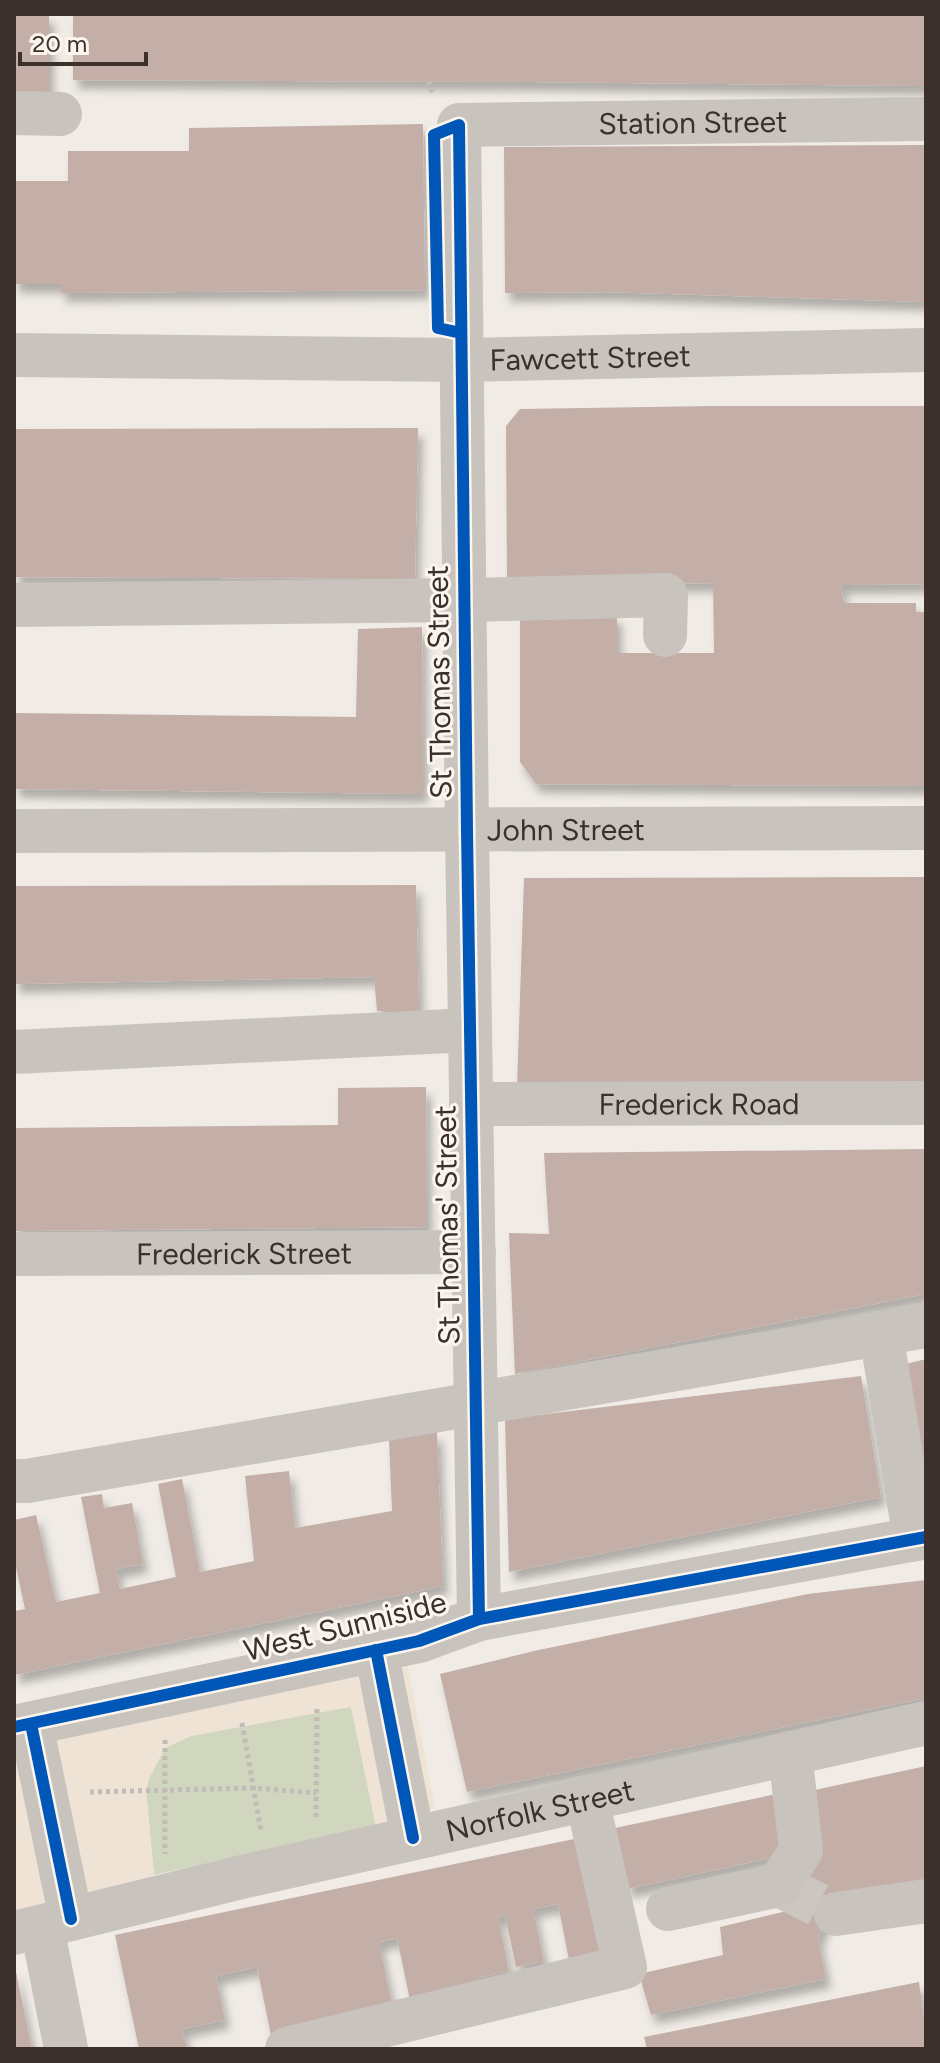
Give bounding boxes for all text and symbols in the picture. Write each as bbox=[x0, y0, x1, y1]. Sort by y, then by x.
scale bar bbox=[20, 16, 146, 66]
text: 20 m bbox=[32, 29, 87, 58]
street label: Station Street bbox=[598, 102, 788, 142]
street label: Fawcett Street bbox=[489, 337, 691, 378]
street label: St Thomas Street bbox=[418, 565, 460, 799]
street label: John Street bbox=[487, 810, 645, 848]
street label: Frederick Road bbox=[598, 1085, 800, 1122]
street label: St Thomas' Street bbox=[426, 1105, 468, 1345]
street label: Frederick Street bbox=[136, 1234, 352, 1272]
street label: West Sunniside bbox=[240, 1583, 450, 1669]
street label: Norfolk Street bbox=[442, 1771, 637, 1849]

